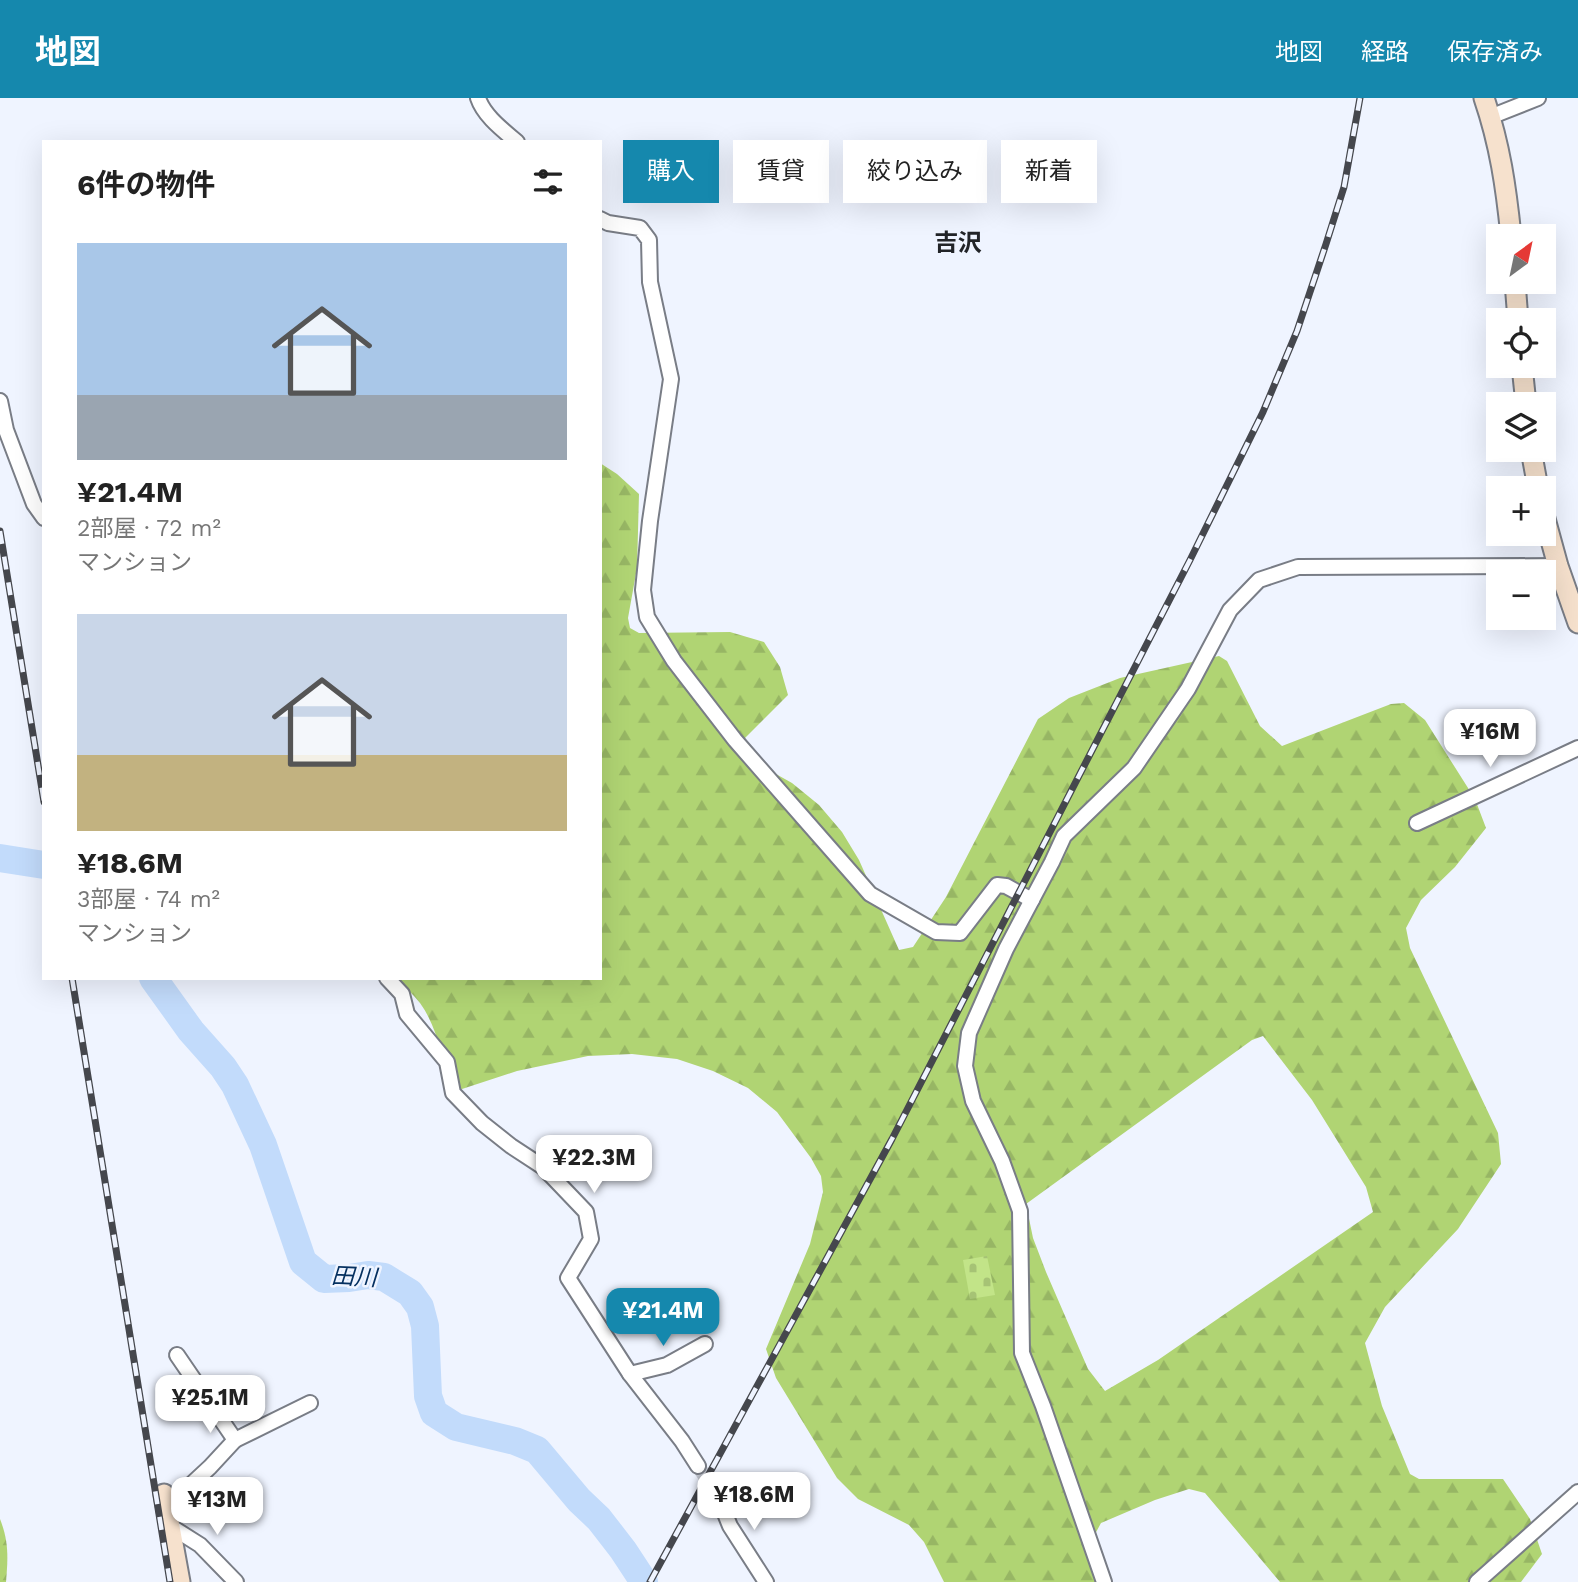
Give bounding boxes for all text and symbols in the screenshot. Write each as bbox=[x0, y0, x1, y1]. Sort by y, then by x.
text: 地図 bbox=[35, 32, 101, 71]
text: 地図 bbox=[1275, 38, 1323, 66]
text: 経路 bbox=[1361, 38, 1409, 66]
text: 保存済み bbox=[1447, 38, 1543, 66]
chip: 購入 bbox=[623, 140, 719, 203]
chip: 賃貸 bbox=[733, 140, 829, 203]
chip: 絞り込み bbox=[843, 140, 987, 203]
chip: 新着 bbox=[1001, 140, 1097, 203]
icon: filters bbox=[529, 163, 567, 201]
text: 6件の物件 bbox=[77, 167, 215, 202]
north arrow bbox=[1486, 224, 1556, 294]
map controls bbox=[1486, 224, 1556, 630]
district label: 吉沢 bbox=[934, 229, 982, 257]
icon: home bbox=[259, 288, 385, 414]
button: locate bbox=[1486, 308, 1556, 378]
button: layers bbox=[1486, 392, 1556, 462]
text: ¥21.4M bbox=[77, 474, 183, 509]
button: + bbox=[1486, 476, 1556, 546]
text: 2部屋 · 72 m² bbox=[77, 515, 221, 542]
text: マンション bbox=[77, 549, 192, 576]
button: − bbox=[1486, 560, 1556, 630]
icon: home bbox=[259, 659, 385, 785]
pin: ¥16M bbox=[1449, 710, 1531, 769]
text: ¥16M bbox=[1460, 718, 1520, 745]
text: ¥18.6M bbox=[77, 845, 183, 880]
text: 3部屋 · 74 m² bbox=[77, 886, 220, 913]
text: マンション bbox=[77, 920, 192, 947]
pin: ¥22.3M bbox=[537, 1136, 651, 1195]
text: ¥22.3M bbox=[552, 1144, 636, 1171]
water label: 田川 bbox=[330, 1262, 381, 1292]
pin: ¥21.4M bbox=[606, 1288, 720, 1348]
text: ¥21.4M bbox=[622, 1297, 704, 1324]
pin: ¥25.1M bbox=[153, 1376, 267, 1435]
text: ¥25.1M bbox=[171, 1384, 249, 1411]
pin: ¥18.6M bbox=[697, 1472, 811, 1532]
pin: ¥13M bbox=[176, 1478, 258, 1537]
text: ¥18.6M bbox=[713, 1481, 795, 1508]
text: ¥13M bbox=[187, 1486, 247, 1513]

